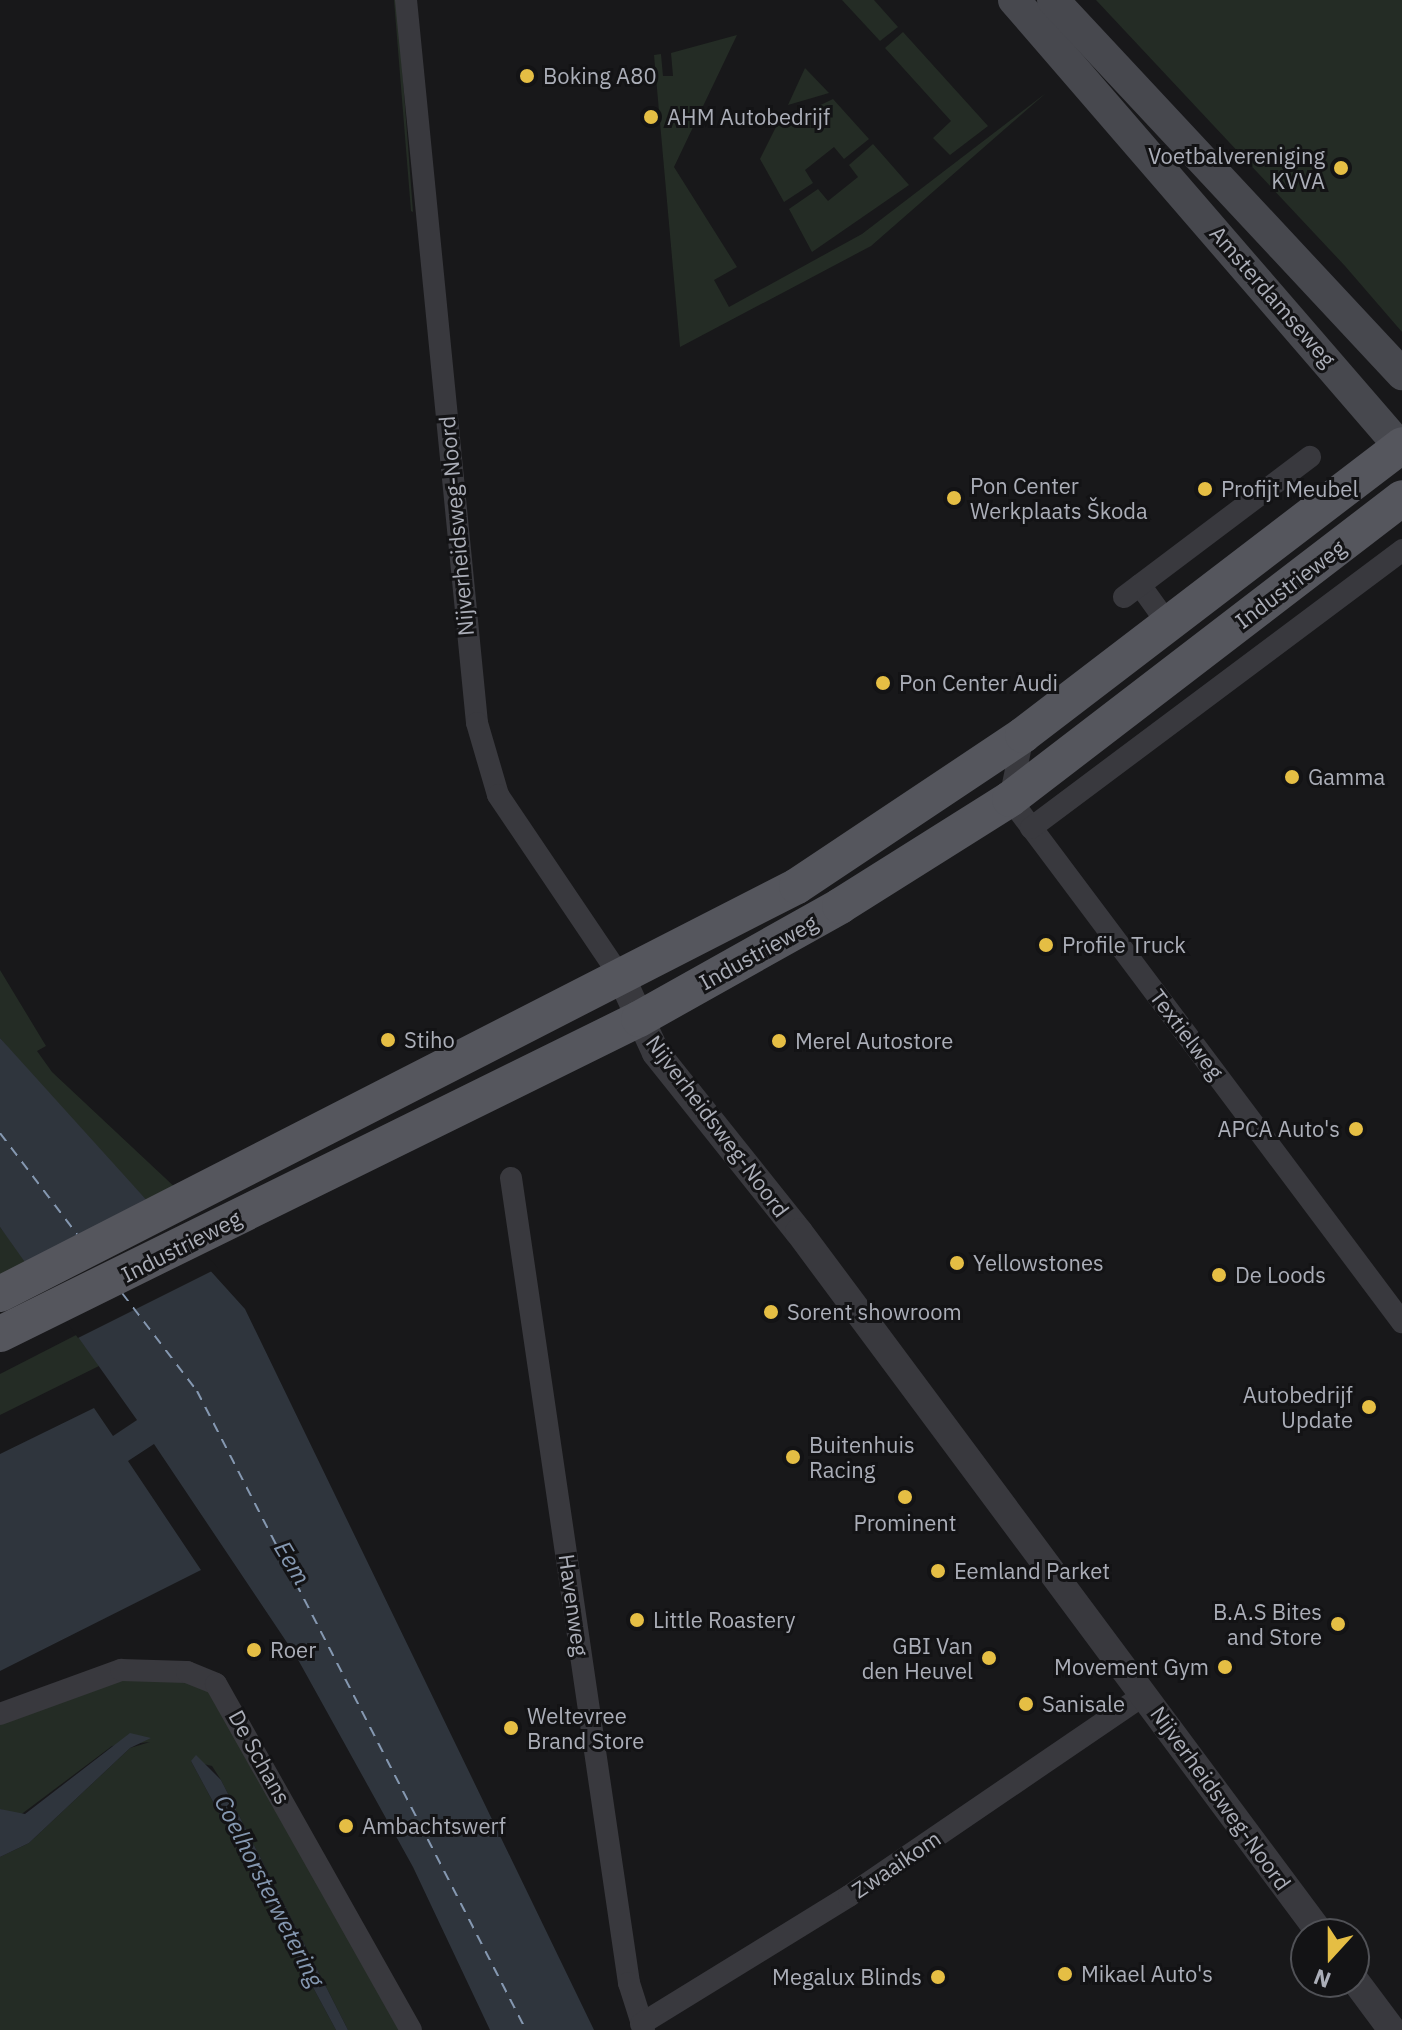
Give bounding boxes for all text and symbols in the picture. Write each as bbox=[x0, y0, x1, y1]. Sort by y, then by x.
place label: Boking A80 bbox=[543, 63, 657, 89]
marker: Boking A80 bbox=[518, 67, 536, 85]
place label: AHM Autobedrijf bbox=[667, 104, 830, 130]
marker: AHM Autobedrijf bbox=[642, 108, 660, 126]
place label: Voetbalvereniging KVVA bbox=[1148, 142, 1325, 194]
marker: Voetbalvereniging KVVA bbox=[1332, 159, 1350, 177]
street label: Amsterdamseweg bbox=[1205, 220, 1341, 372]
street label: Nijverheidsweg-Noord bbox=[433, 415, 479, 637]
place label: Pon Center Werkplaats Škoda bbox=[970, 472, 1148, 524]
place label: Profijt Meubel bbox=[1221, 476, 1358, 502]
marker: Profijt Meubel bbox=[1196, 480, 1214, 498]
marker: Pon Center Werkplaats Škoda bbox=[945, 489, 963, 507]
street label: Industrieweg bbox=[1230, 534, 1350, 634]
place label: Pon Center Audi bbox=[899, 670, 1058, 696]
marker: Pon Center Audi bbox=[874, 674, 892, 692]
place label: Gamma bbox=[1308, 764, 1385, 790]
marker: Gamma bbox=[1283, 768, 1301, 786]
street label: Industrieweg bbox=[694, 909, 822, 995]
place label: Profile Truck bbox=[1062, 932, 1186, 958]
marker: Profile Truck bbox=[1037, 936, 1055, 954]
street label: Textielweg bbox=[1145, 984, 1229, 1084]
place label: Stiho bbox=[404, 1027, 455, 1053]
place label: Merel Autostore bbox=[795, 1028, 953, 1054]
street label: Nijverheidsweg-Noord bbox=[641, 1030, 795, 1222]
marker: Stiho bbox=[379, 1031, 397, 1049]
marker: Merel Autostore bbox=[770, 1032, 788, 1050]
place label: APCA Auto's bbox=[1217, 1116, 1340, 1142]
marker: APCA Auto's bbox=[1347, 1120, 1365, 1138]
street label: Industrieweg bbox=[117, 1205, 245, 1287]
place label: Yellowstones bbox=[973, 1250, 1104, 1276]
marker: Yellowstones bbox=[948, 1254, 966, 1272]
place label: De Loods bbox=[1235, 1262, 1326, 1288]
marker: De Loods bbox=[1210, 1266, 1228, 1284]
place label: Sorent showroom bbox=[787, 1299, 962, 1325]
marker: Sorent showroom bbox=[762, 1303, 780, 1321]
place label: Autobedrijf Update bbox=[1243, 1381, 1353, 1432]
marker: Autobedrijf Update bbox=[1360, 1398, 1378, 1416]
place label: Buitenhuis Racing bbox=[809, 1431, 915, 1482]
marker: Buitenhuis Racing bbox=[784, 1448, 802, 1466]
marker: Prominent bbox=[896, 1488, 914, 1506]
place label: Prominent bbox=[854, 1510, 956, 1536]
water label: Eem bbox=[268, 1536, 316, 1590]
street label: Havenweg bbox=[554, 1552, 594, 1658]
place label: Eemland Parket bbox=[954, 1558, 1110, 1584]
marker: Eemland Parket bbox=[929, 1562, 947, 1580]
place label: B.A.S Bites and Store bbox=[1213, 1598, 1322, 1650]
place label: Little Roastery bbox=[653, 1607, 795, 1633]
marker: Little Roastery bbox=[628, 1611, 646, 1629]
marker: B.A.S Bites and Store bbox=[1329, 1615, 1347, 1633]
place label: GBI Van den Heuvel bbox=[862, 1632, 973, 1684]
place label: Roer bbox=[270, 1637, 316, 1663]
marker: Roer bbox=[245, 1641, 263, 1659]
marker: GBI Van den Heuvel bbox=[980, 1649, 998, 1667]
place label: Movement Gym bbox=[1054, 1654, 1209, 1680]
marker: Movement Gym bbox=[1216, 1658, 1234, 1676]
place label: Sanisale bbox=[1042, 1691, 1125, 1717]
marker: Sanisale bbox=[1017, 1695, 1035, 1713]
street label: Nijverheidsweg-Noord bbox=[1145, 1701, 1297, 1895]
place label: Weltevree Brand Store bbox=[527, 1702, 644, 1754]
street label: De Schans bbox=[223, 1705, 297, 1809]
marker: Weltevree Brand Store bbox=[502, 1719, 520, 1737]
water label: Coelhorsterwetering bbox=[208, 1790, 330, 1992]
place label: Ambachtswerf bbox=[362, 1813, 506, 1839]
marker: Ambachtswerf bbox=[337, 1817, 355, 1835]
street label: Zwaaikom bbox=[847, 1825, 945, 1903]
north arrow bbox=[1290, 1918, 1370, 1998]
place label: Mikael Auto's bbox=[1081, 1961, 1213, 1987]
text: N bbox=[1309, 1963, 1335, 1995]
place label: Megalux Blinds bbox=[772, 1964, 922, 1990]
marker: Mikael Auto's bbox=[1056, 1965, 1074, 1983]
marker: Megalux Blinds bbox=[929, 1968, 947, 1986]

